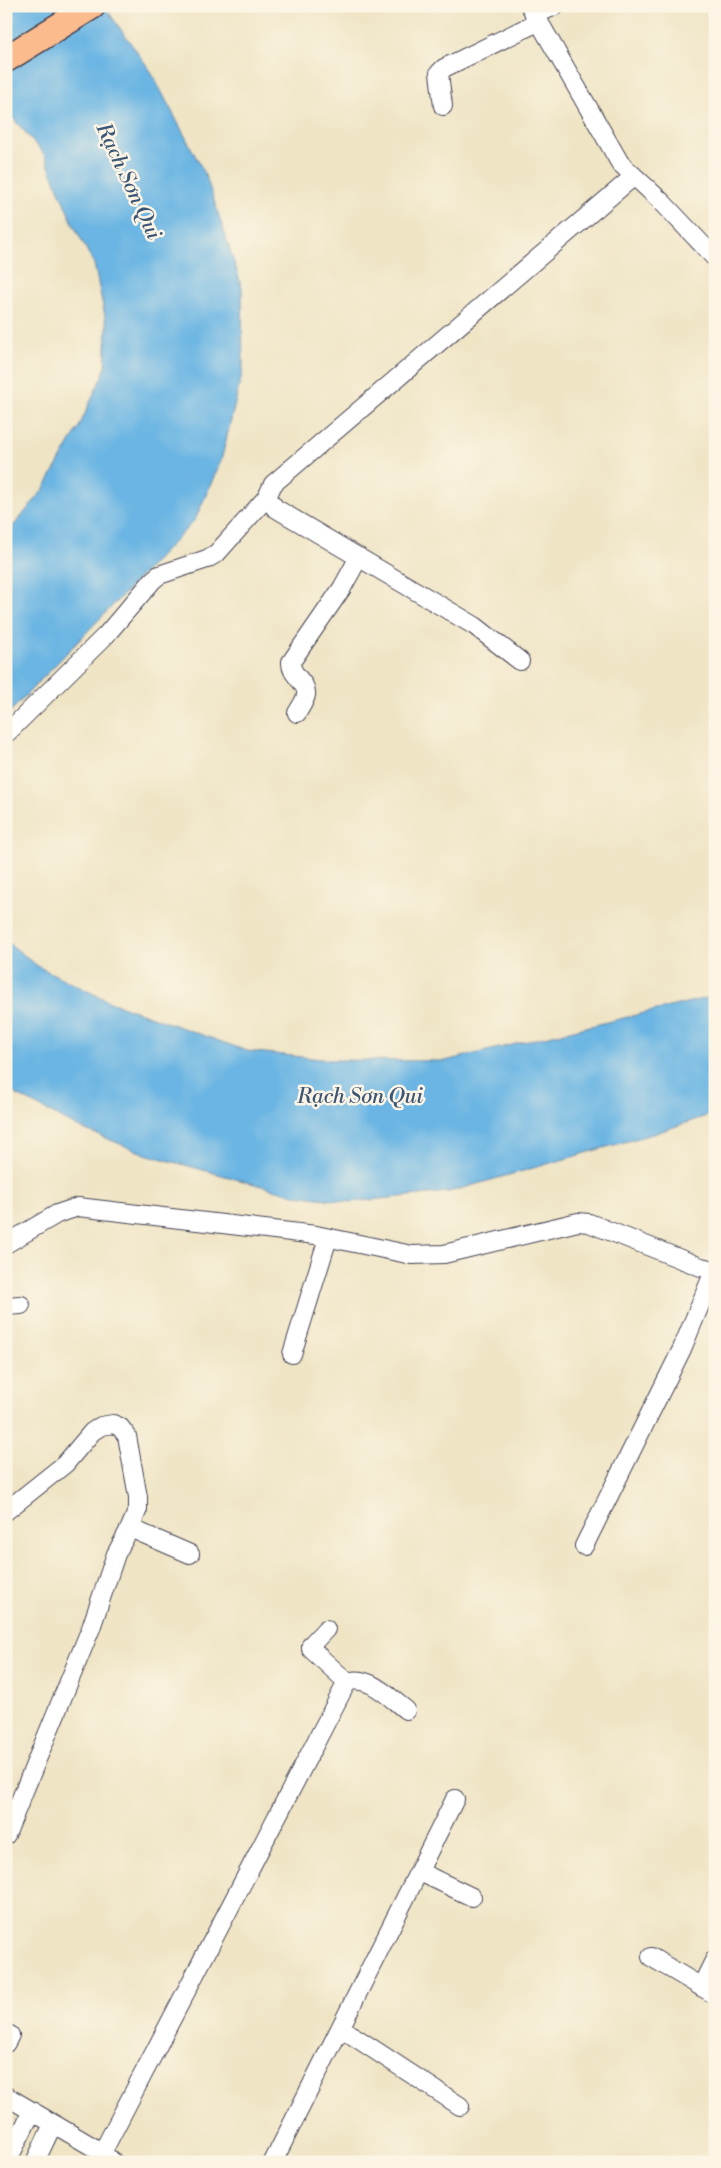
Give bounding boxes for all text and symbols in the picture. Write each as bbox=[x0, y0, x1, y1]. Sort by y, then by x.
water label: Rạch Sơn Qui bbox=[89, 118, 167, 244]
water label: Rạch Sơn Qui bbox=[296, 1084, 423, 1110]

